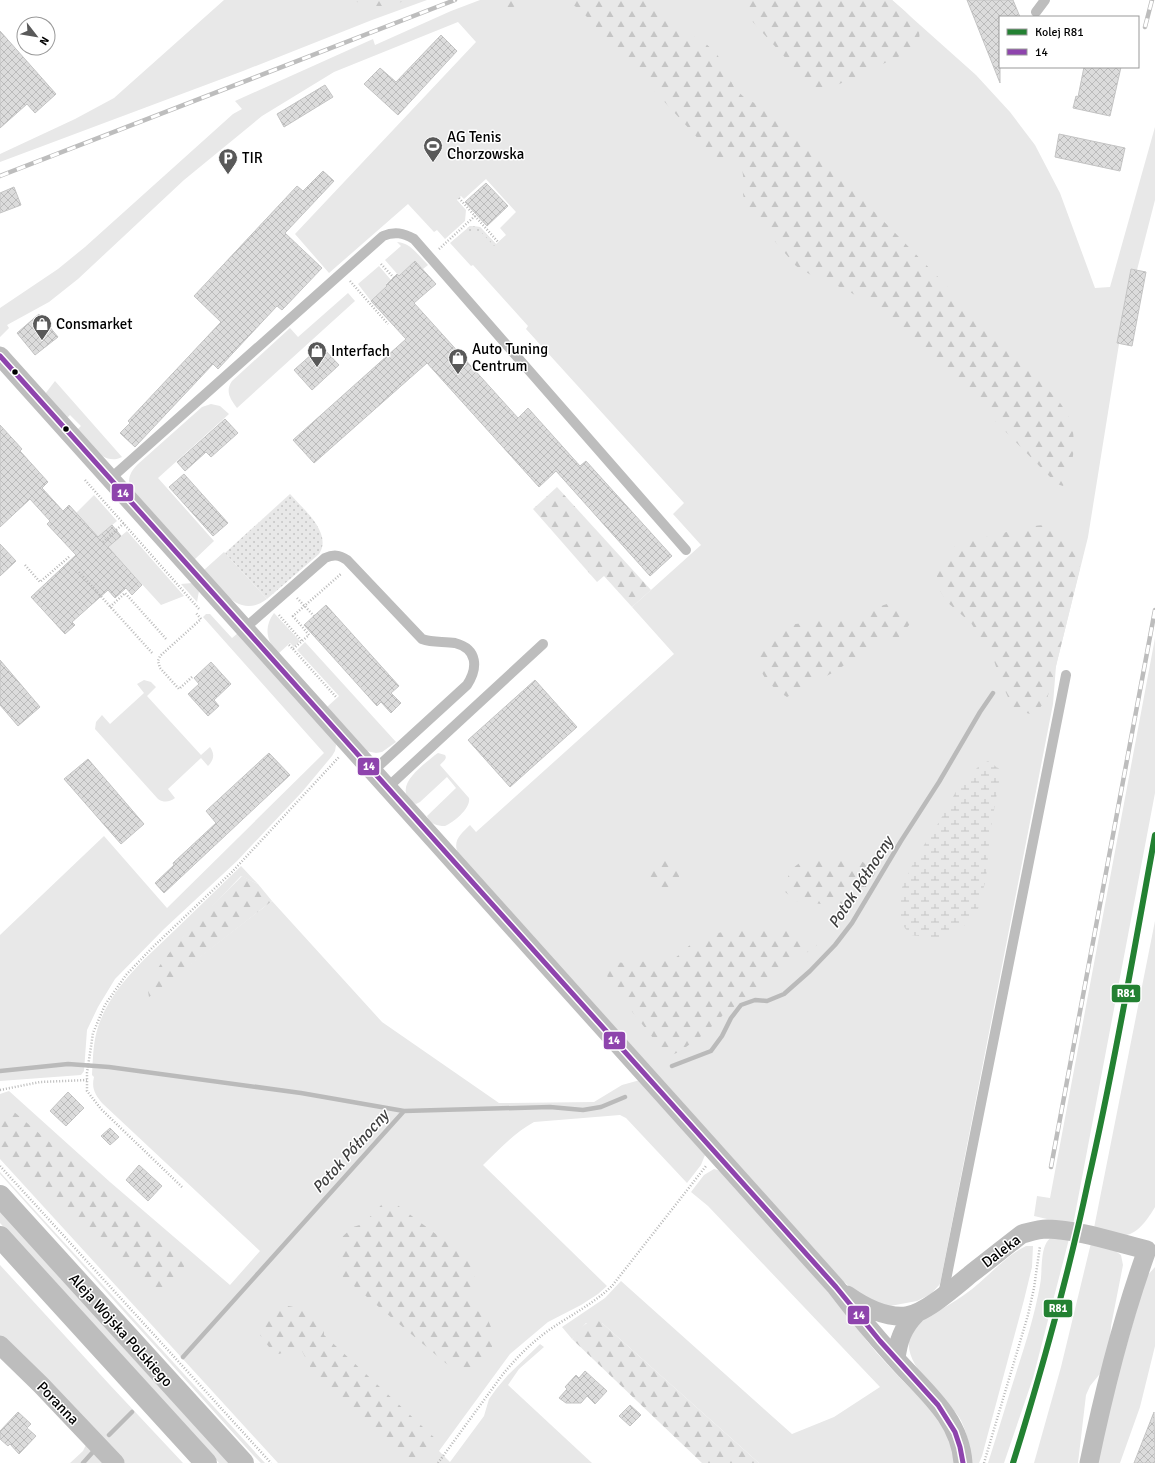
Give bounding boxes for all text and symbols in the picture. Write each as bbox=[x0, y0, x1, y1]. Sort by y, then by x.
north arrow bbox=[16, 16, 56, 56]
legend bbox=[999, 16, 1139, 68]
text: Kolej R81 bbox=[1035, 25, 1084, 40]
text: N bbox=[37, 34, 52, 48]
text: 14 bbox=[1035, 45, 1048, 60]
place label: AG Tenis Chorzowska bbox=[447, 128, 524, 163]
sports icon: AG Tenis Chorzowska bbox=[422, 135, 444, 163]
parking icon: TIR bbox=[217, 147, 239, 175]
place label: TIR bbox=[242, 149, 263, 167]
shop icon: Consmarket bbox=[31, 313, 53, 341]
place label: Consmarket bbox=[56, 315, 133, 333]
shop icon: Interfach bbox=[306, 340, 328, 368]
place label: Auto Tuning Centrum bbox=[472, 340, 548, 375]
place label: Interfach bbox=[331, 342, 390, 360]
shop icon: Auto Tuning Centrum bbox=[447, 347, 469, 375]
unlabelled marker bbox=[10, 367, 20, 377]
unlabelled marker bbox=[61, 424, 71, 434]
line badge: 14 bbox=[111, 483, 134, 502]
text: 14 bbox=[117, 487, 129, 500]
line badge: 14 bbox=[357, 757, 380, 776]
text: 14 bbox=[363, 760, 375, 773]
water label: Potok Północny bbox=[824, 831, 899, 932]
line badge: R81 bbox=[1111, 984, 1141, 1003]
text: R81 bbox=[1117, 987, 1135, 1000]
line badge: 14 bbox=[603, 1031, 626, 1050]
text: 14 bbox=[608, 1034, 620, 1047]
water label: Potok Północny bbox=[308, 1104, 395, 1197]
street label: Daleka bbox=[978, 1231, 1024, 1271]
street label: Aleja Wojska Polskiego bbox=[65, 1270, 177, 1391]
line badge: R81 bbox=[1043, 1299, 1073, 1318]
text: R81 bbox=[1049, 1302, 1067, 1315]
line badge: 14 bbox=[847, 1305, 870, 1325]
text: 14 bbox=[853, 1309, 865, 1322]
street label: Poranna bbox=[33, 1378, 83, 1428]

